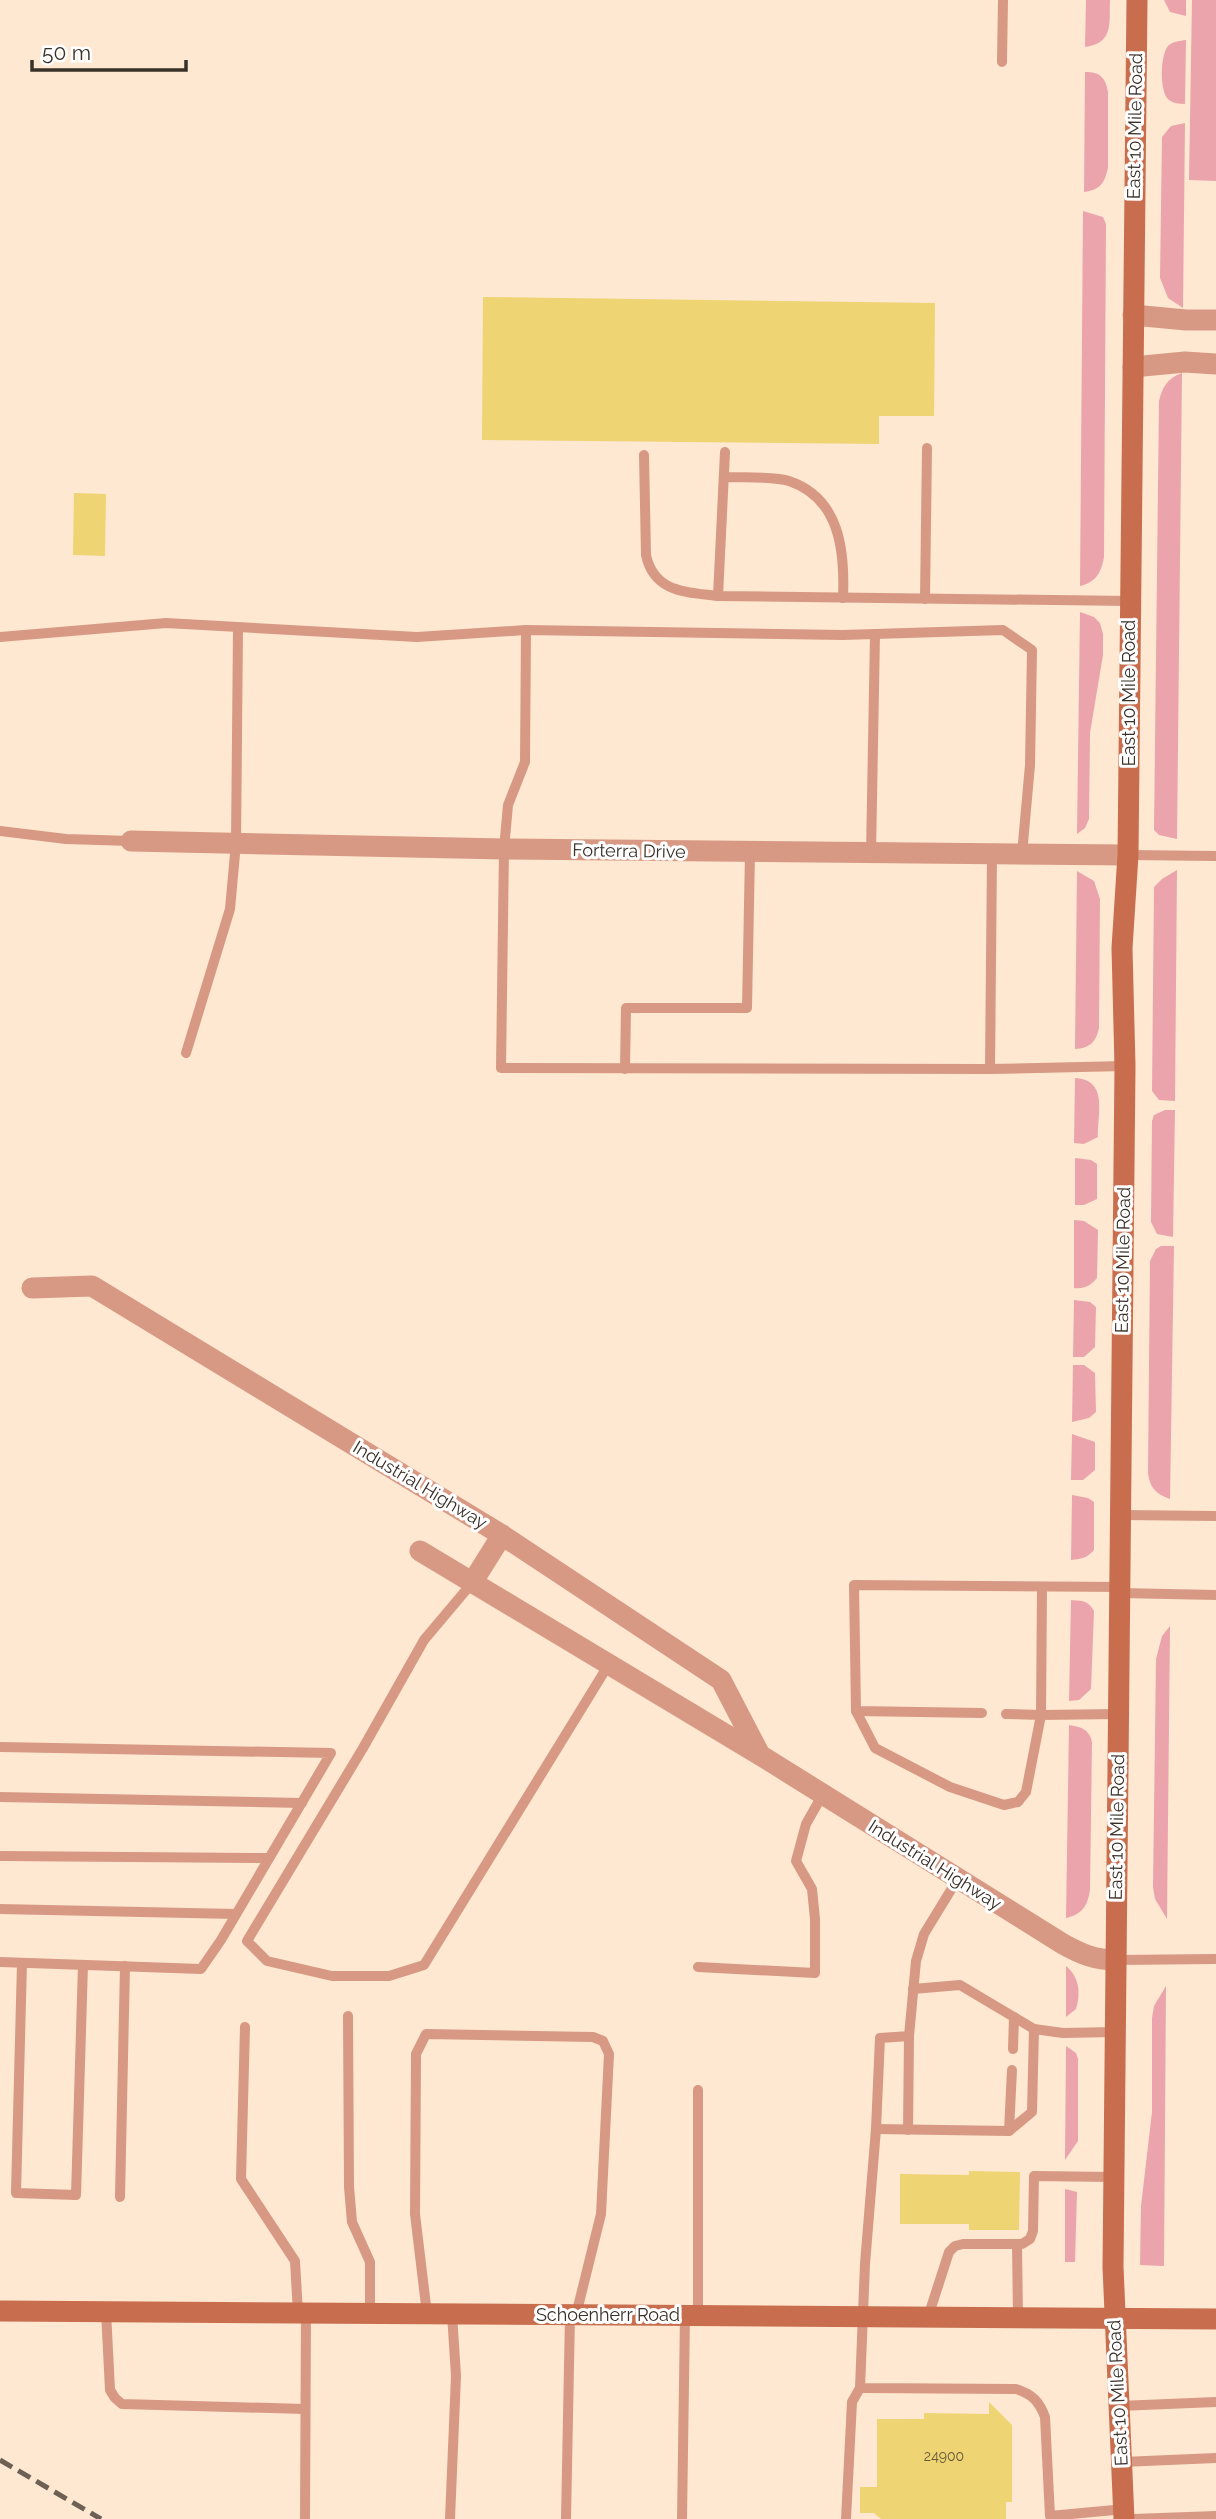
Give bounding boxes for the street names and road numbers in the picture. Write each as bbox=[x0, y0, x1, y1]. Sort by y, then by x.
street label: East 10 Mile Road bbox=[1123, 53, 1146, 199]
street label: East 10 Mile Road bbox=[1118, 620, 1139, 766]
street label: Forterra Drive bbox=[572, 839, 686, 862]
street label: East 10 Mile Road bbox=[1111, 1187, 1134, 1333]
street label: Industrial Highway bbox=[349, 1436, 491, 1533]
street label: East 10 Mile Road bbox=[1105, 1754, 1128, 1900]
street label: Industrial Highway bbox=[865, 1815, 1006, 1914]
street label: Schoenherr Road bbox=[536, 2304, 680, 2325]
street label: East 10 Mile Road bbox=[1103, 2319, 1132, 2467]

